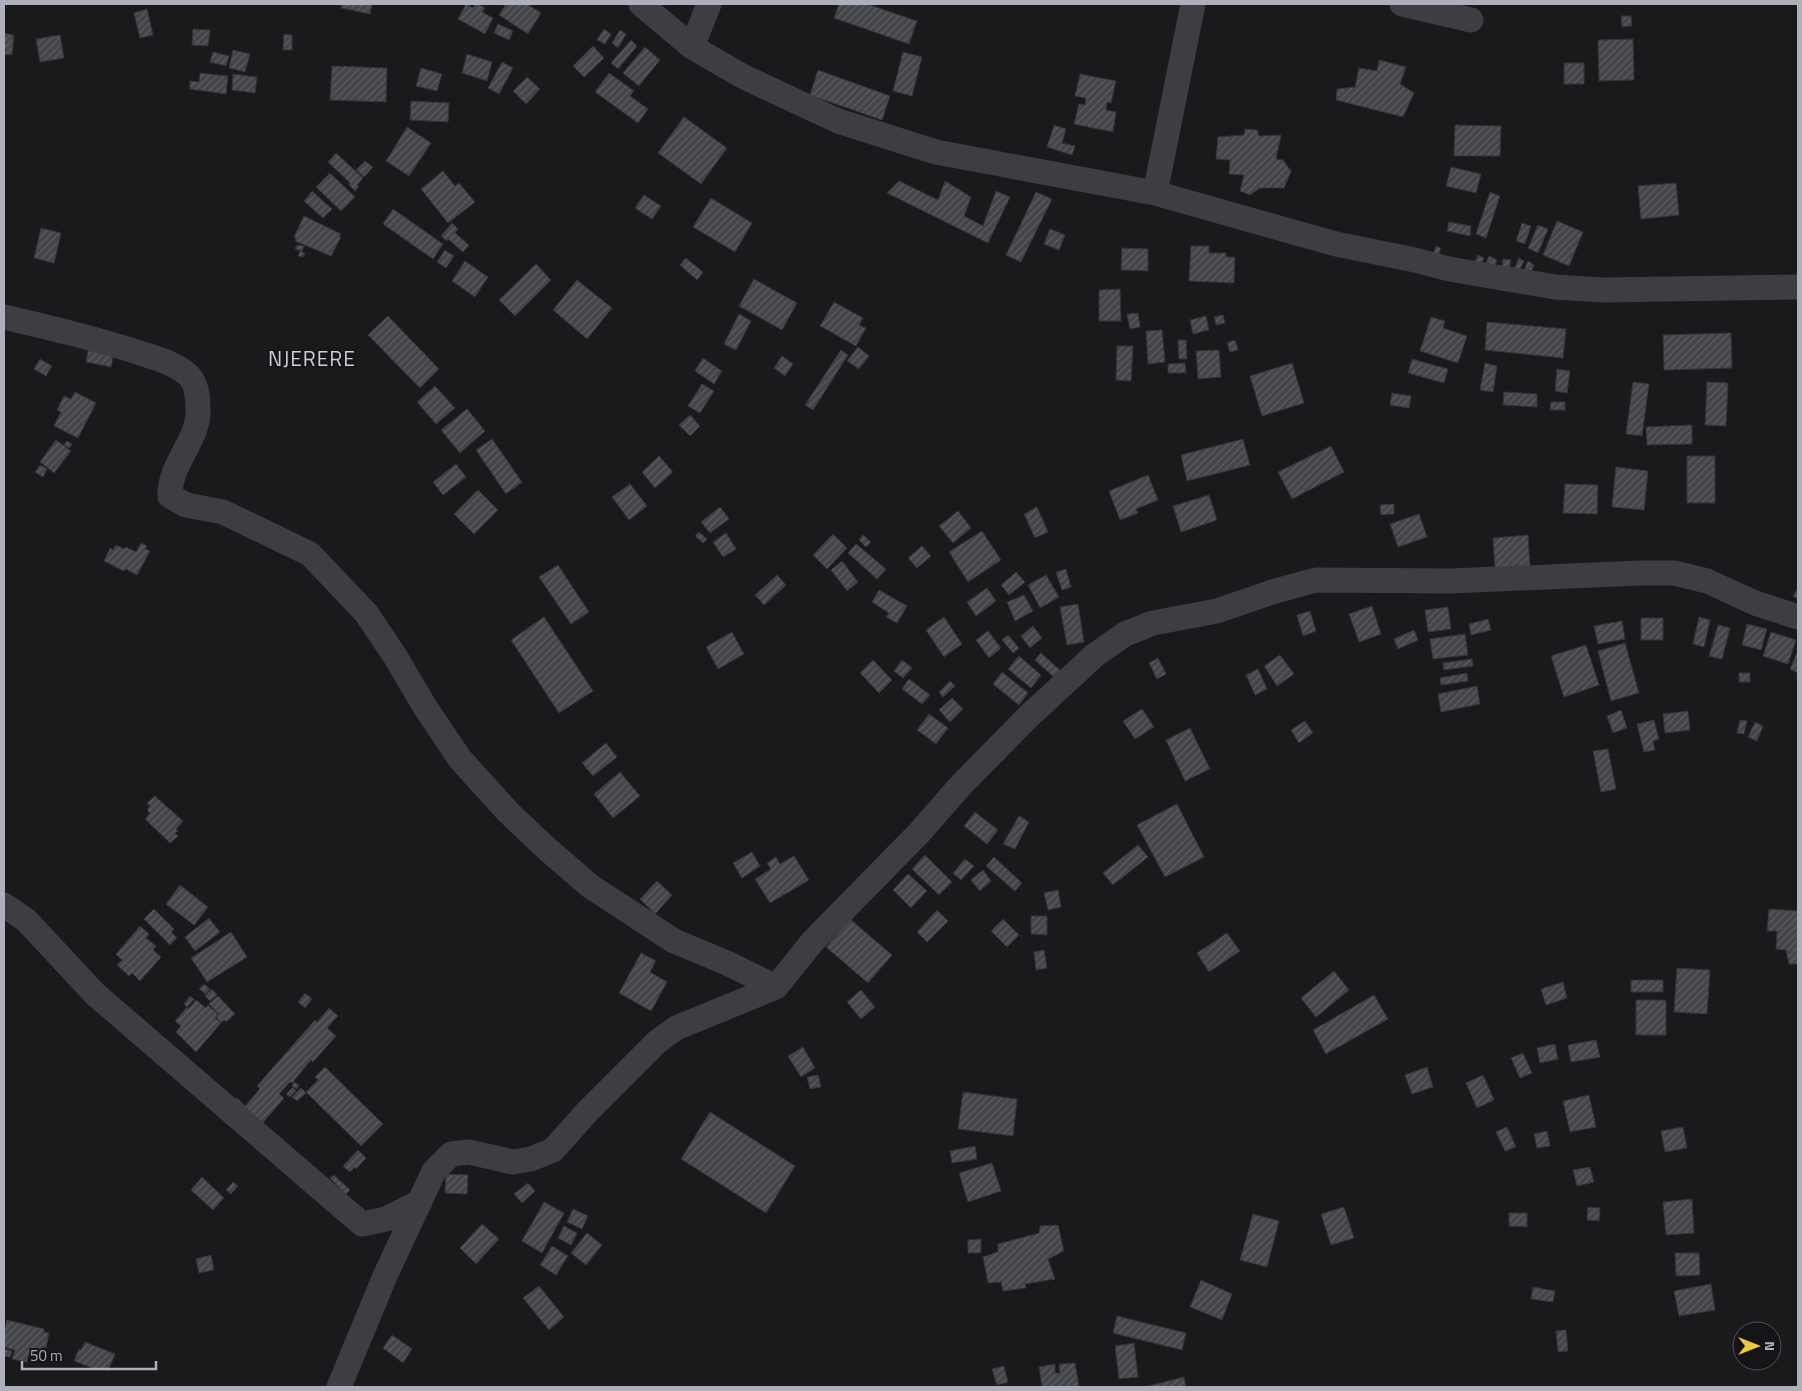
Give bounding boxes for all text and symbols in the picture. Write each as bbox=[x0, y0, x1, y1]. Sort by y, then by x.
district label: NJERERE bbox=[268, 342, 356, 374]
north arrow bbox=[1732, 1321, 1782, 1371]
scale bar bbox=[22, 1338, 156, 1370]
text: N bbox=[1760, 1341, 1781, 1351]
text: 50 m bbox=[30, 1344, 63, 1367]

